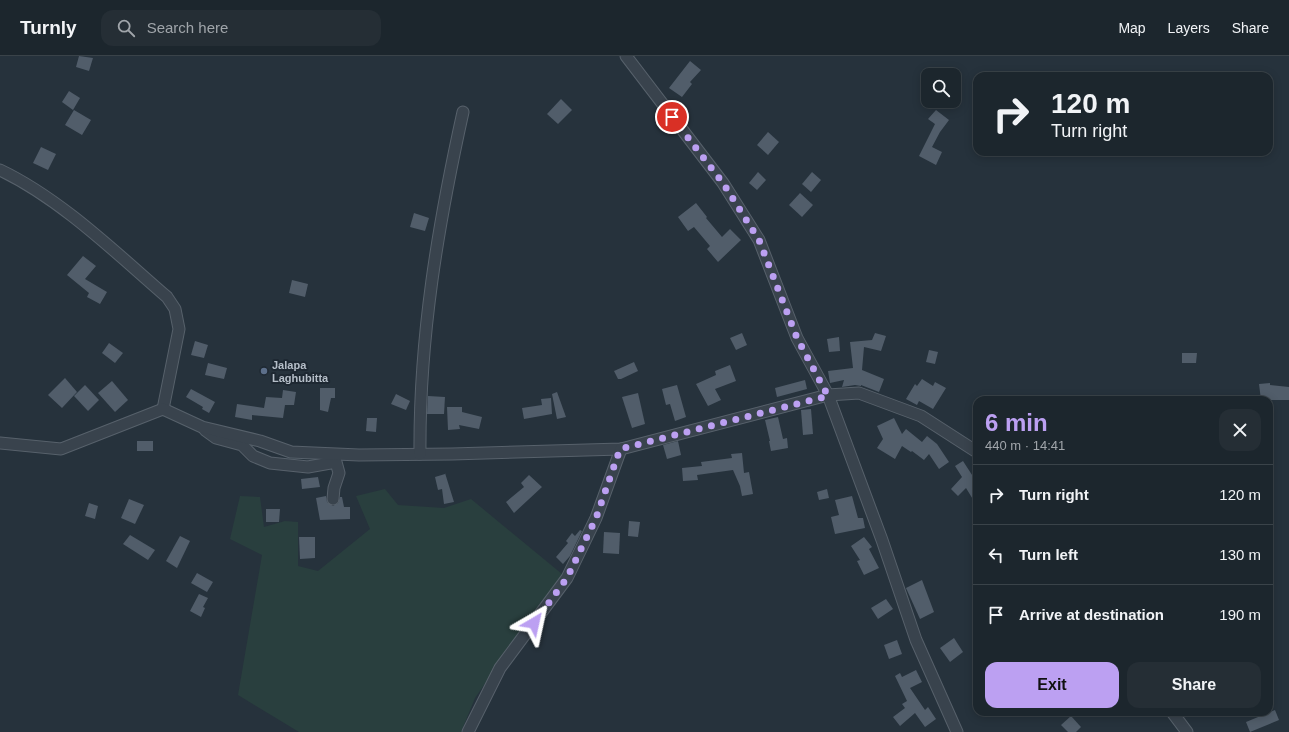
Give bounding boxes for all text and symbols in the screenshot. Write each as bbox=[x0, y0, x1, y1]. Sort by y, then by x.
search box bbox=[101, 10, 381, 46]
text: Turnly bbox=[20, 17, 77, 38]
icon: search bbox=[115, 17, 137, 39]
text: Search here bbox=[147, 19, 228, 36]
text: Map bbox=[1118, 20, 1146, 36]
text: Layers bbox=[1168, 20, 1210, 36]
text: Share bbox=[1232, 20, 1269, 36]
map controls bbox=[921, 68, 961, 108]
button: search bbox=[921, 68, 961, 108]
icon: right bbox=[985, 88, 1037, 140]
text: 120 m bbox=[1051, 88, 1130, 119]
pin bbox=[655, 100, 689, 134]
icon: arrive bbox=[661, 106, 683, 128]
text: Turn right bbox=[1051, 121, 1127, 141]
place label: Jalapa Laghubitta bbox=[272, 359, 329, 384]
marker: Jalapa Laghubitta bbox=[259, 366, 269, 376]
text: 6 min bbox=[985, 409, 1048, 436]
button: close bbox=[1219, 409, 1261, 451]
text: 440 m · 14:41 bbox=[985, 438, 1065, 453]
icon: right bbox=[985, 484, 1007, 506]
text: Turn right bbox=[1019, 486, 1089, 503]
text: 120 m bbox=[1219, 486, 1261, 503]
icon: left bbox=[985, 544, 1007, 566]
text: Turn left bbox=[1019, 546, 1078, 563]
text: 130 m bbox=[1219, 546, 1261, 563]
position arrow bbox=[513, 602, 555, 644]
icon: arrive bbox=[985, 604, 1007, 626]
text: Arrive at destination bbox=[1019, 606, 1164, 623]
text: 190 m bbox=[1219, 606, 1261, 623]
button: Exit bbox=[985, 662, 1119, 708]
button: Share bbox=[1127, 662, 1261, 708]

